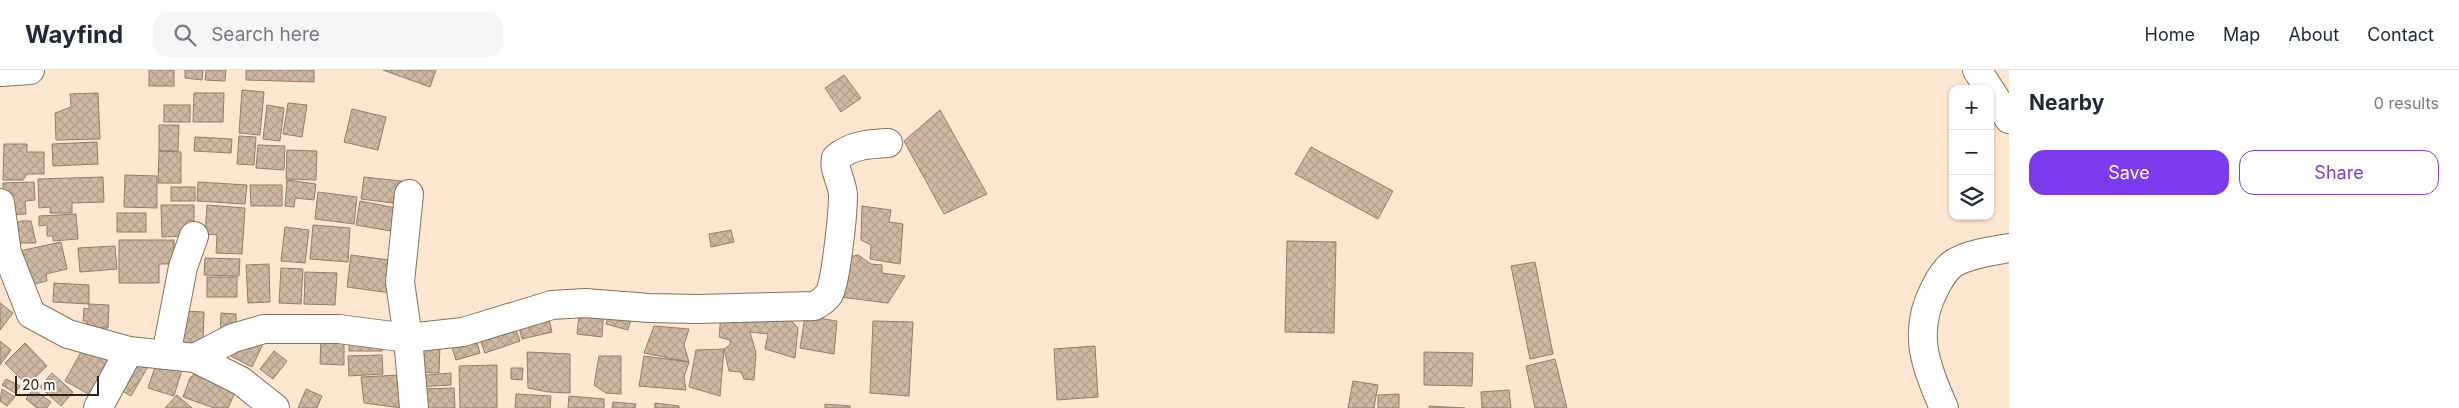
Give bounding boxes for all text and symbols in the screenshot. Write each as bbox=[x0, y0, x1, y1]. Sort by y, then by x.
search box bbox=[153, 12, 503, 57]
text: Wayfind bbox=[25, 20, 123, 49]
icon: search bbox=[171, 21, 199, 49]
text: Search here bbox=[211, 23, 320, 46]
text: Home bbox=[2145, 24, 2195, 45]
text: Map bbox=[2223, 24, 2260, 45]
text: About bbox=[2288, 24, 2339, 45]
text: Contact bbox=[2367, 24, 2434, 45]
map controls bbox=[1949, 85, 1994, 220]
button: + bbox=[1949, 85, 1994, 130]
text: Nearby bbox=[2029, 90, 2104, 115]
text: 0 results bbox=[2374, 93, 2439, 113]
button: − bbox=[1949, 130, 1994, 175]
button: Save bbox=[2029, 150, 2229, 195]
button: Share bbox=[2239, 150, 2439, 195]
button: layers bbox=[1949, 175, 1994, 220]
scale bar bbox=[15, 373, 99, 396]
text: 20 m bbox=[22, 376, 56, 393]

